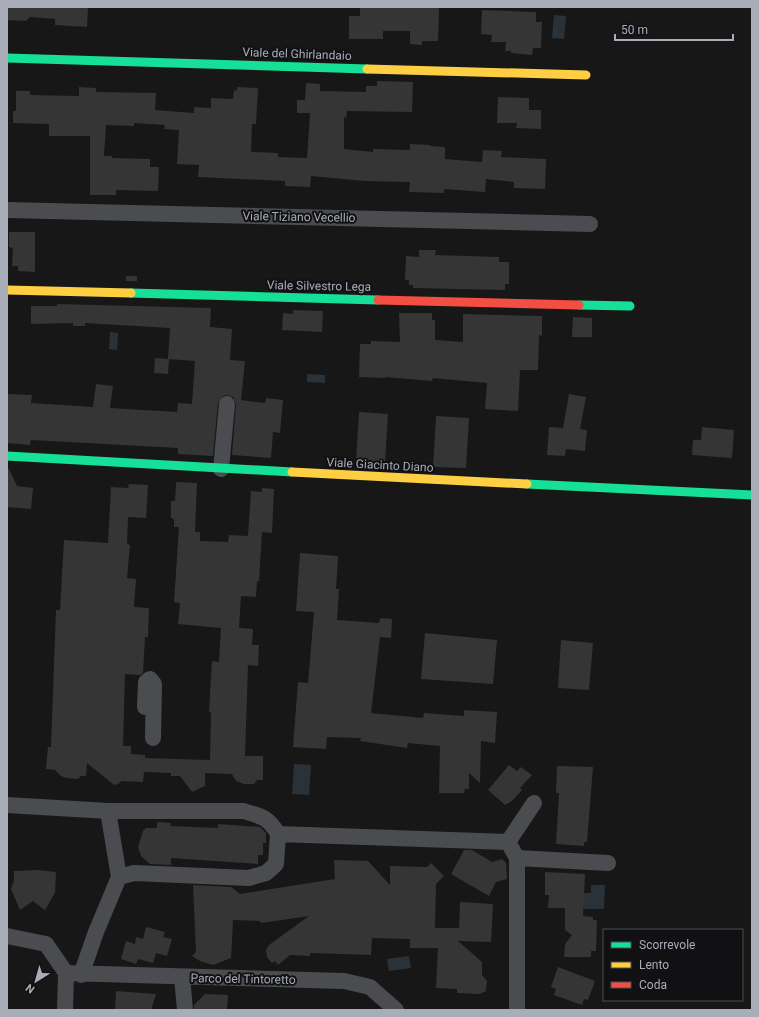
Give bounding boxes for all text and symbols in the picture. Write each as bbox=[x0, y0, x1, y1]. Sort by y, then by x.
scale bar bbox=[615, 16, 733, 42]
text: 50 m bbox=[621, 23, 648, 37]
street label: Viale del Ghirlandaio bbox=[242, 45, 352, 63]
street label: Viale Tiziano Vecellio bbox=[242, 209, 356, 225]
street label: Viale Silvestro Lega bbox=[267, 278, 371, 294]
street label: Viale Giacinto Diano bbox=[326, 455, 434, 475]
legend bbox=[603, 929, 743, 1001]
text: Scorrevole bbox=[639, 938, 695, 952]
text: Lento bbox=[639, 958, 669, 972]
north arrow bbox=[16, 961, 56, 1001]
street label: Parco del Tintoretto bbox=[190, 971, 296, 987]
text: Coda bbox=[639, 978, 667, 992]
text: N bbox=[23, 981, 37, 996]

